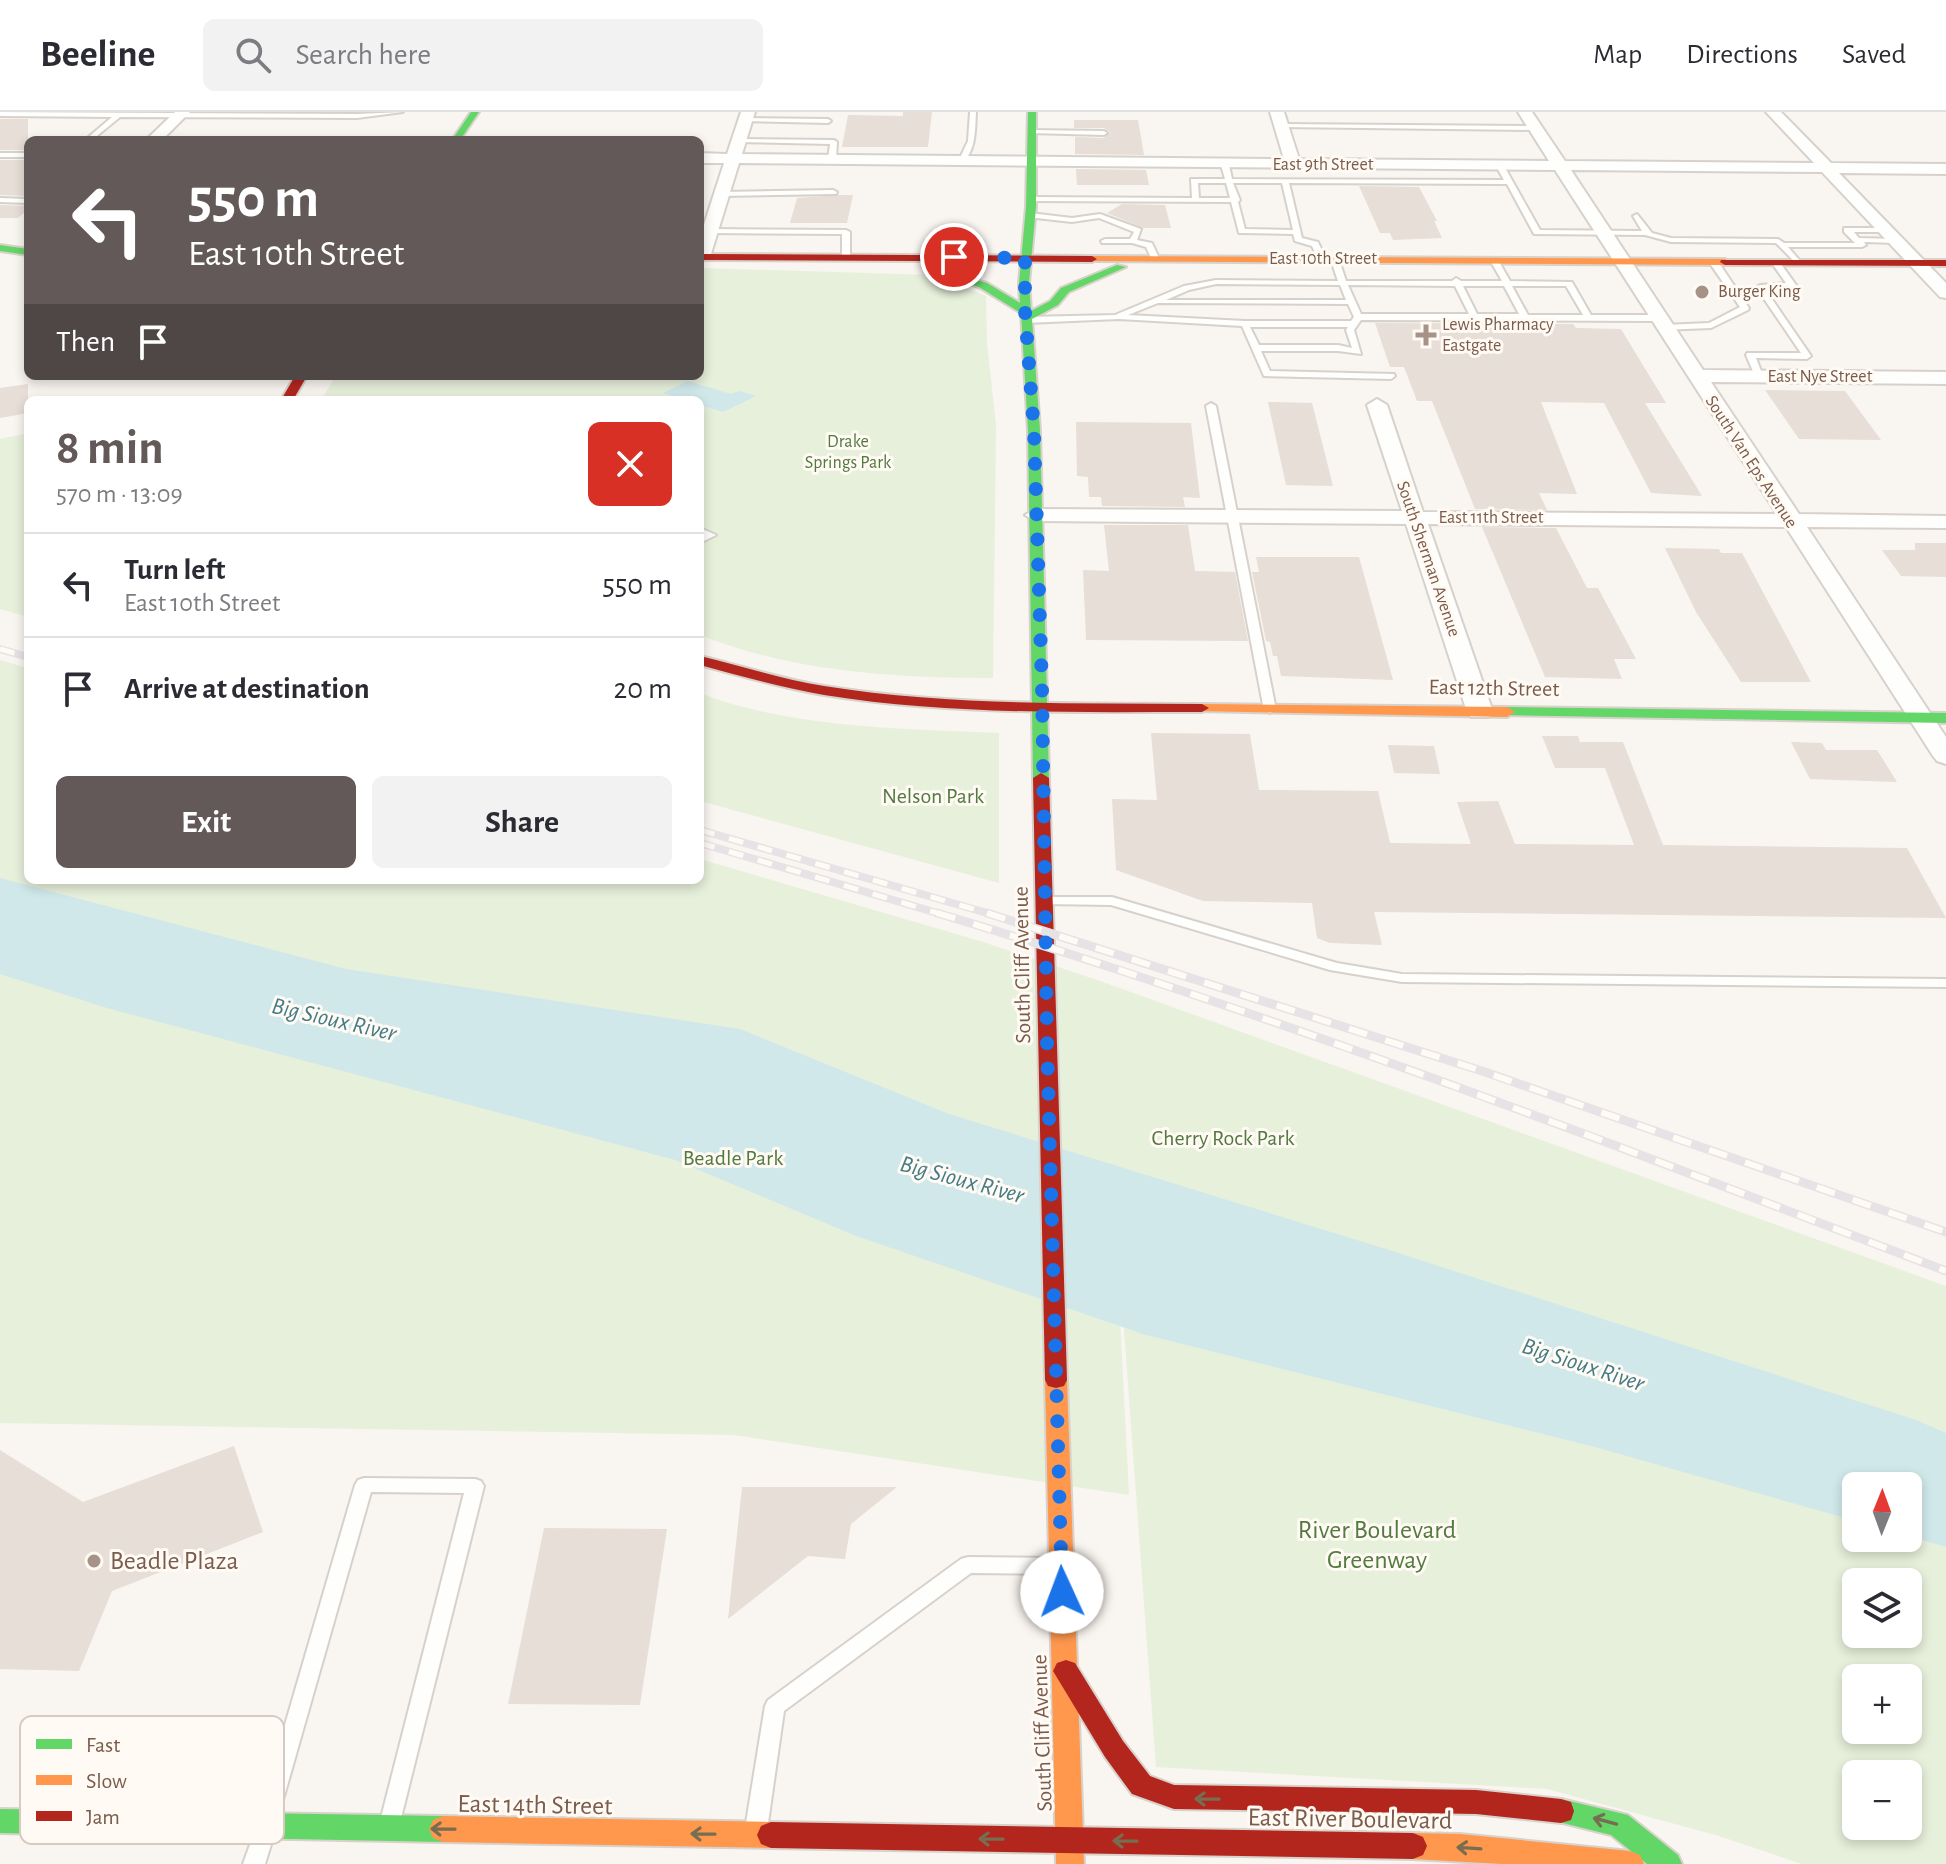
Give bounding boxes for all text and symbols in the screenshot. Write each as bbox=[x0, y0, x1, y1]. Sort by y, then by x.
search box bbox=[203, 19, 763, 91]
icon: search bbox=[231, 33, 275, 77]
text: Beeline bbox=[40, 36, 155, 74]
text: Search here bbox=[295, 40, 431, 70]
text: Map bbox=[1593, 41, 1642, 69]
text: Directions bbox=[1686, 41, 1798, 69]
text: Saved bbox=[1842, 41, 1906, 69]
street label: East 9th Street bbox=[1273, 156, 1374, 174]
icon: left bbox=[56, 168, 160, 272]
text: 550 m bbox=[188, 171, 319, 227]
pin bbox=[920, 223, 988, 291]
icon: arrive bbox=[932, 235, 976, 279]
text: East 10th Street bbox=[188, 236, 404, 272]
street label: East 10th Street bbox=[1269, 250, 1377, 268]
marker: Burger King bbox=[1693, 283, 1711, 301]
place label: Burger King bbox=[1718, 283, 1801, 301]
place label: Lewis Pharmacy Eastgate bbox=[1442, 316, 1554, 355]
icon: arrive bbox=[131, 320, 175, 364]
marker: Lewis Pharmacy Eastgate bbox=[1417, 326, 1435, 344]
text: Then bbox=[56, 327, 115, 357]
street label: East Nye Street bbox=[1768, 368, 1873, 386]
street label: South Van Eps Avenue bbox=[1702, 393, 1800, 531]
button: close bbox=[588, 422, 672, 506]
text: 8 min bbox=[56, 425, 164, 473]
park label: Drake Springs Park bbox=[805, 433, 892, 472]
street label: South Sherman Avenue bbox=[1393, 479, 1463, 639]
text: 570 m · 13:09 bbox=[56, 481, 183, 507]
street label: East 11th Street bbox=[1439, 509, 1544, 527]
text: Turn left bbox=[124, 555, 225, 585]
icon: left bbox=[56, 563, 100, 607]
text: 550 m bbox=[602, 570, 672, 600]
text: East 10th Street bbox=[124, 590, 280, 616]
icon: arrive bbox=[56, 667, 100, 711]
text: Arrive at destination bbox=[124, 674, 370, 704]
text: 20 m bbox=[614, 674, 672, 704]
street label: East 12th Street bbox=[1429, 676, 1559, 700]
button: Exit bbox=[56, 776, 356, 868]
button: Share bbox=[372, 776, 672, 868]
park label: Nelson Park bbox=[882, 785, 984, 807]
street label: South Cliff Avenue bbox=[1010, 886, 1034, 1044]
water label: Big Sioux River bbox=[269, 994, 400, 1046]
park label: Cherry Rock Park bbox=[1152, 1127, 1294, 1149]
park label: Beadle Park bbox=[683, 1147, 783, 1169]
water label: Big Sioux River bbox=[898, 1152, 1028, 1208]
water label: Big Sioux River bbox=[1519, 1334, 1648, 1396]
north arrow bbox=[1842, 1472, 1922, 1552]
map controls bbox=[1842, 1472, 1922, 1840]
park label: River Boulevard Greenway bbox=[1298, 1517, 1456, 1573]
place label: Beadle Plaza bbox=[110, 1548, 239, 1574]
position arrow bbox=[1020, 1550, 1104, 1634]
marker: Beadle Plaza bbox=[85, 1552, 103, 1570]
button: layers bbox=[1842, 1568, 1922, 1648]
street label: South Cliff Avenue bbox=[1028, 1654, 1056, 1812]
button: + bbox=[1842, 1664, 1922, 1744]
legend bbox=[20, 1716, 284, 1844]
text: Fast bbox=[86, 1734, 120, 1756]
button: − bbox=[1842, 1760, 1922, 1840]
text: Slow bbox=[86, 1770, 127, 1792]
street label: East 14th Street bbox=[457, 1791, 613, 1819]
one-way arrow bbox=[1194, 1791, 1221, 1807]
street label: East River Boulevard bbox=[1248, 1804, 1452, 1834]
text: Jam bbox=[86, 1806, 120, 1828]
one-way arrow bbox=[1592, 1812, 1618, 1827]
one-way arrow bbox=[430, 1821, 457, 1837]
one-way arrow bbox=[690, 1826, 717, 1841]
one-way arrow bbox=[978, 1831, 1005, 1847]
one-way arrow bbox=[1112, 1834, 1139, 1849]
one-way arrow bbox=[1456, 1840, 1483, 1855]

